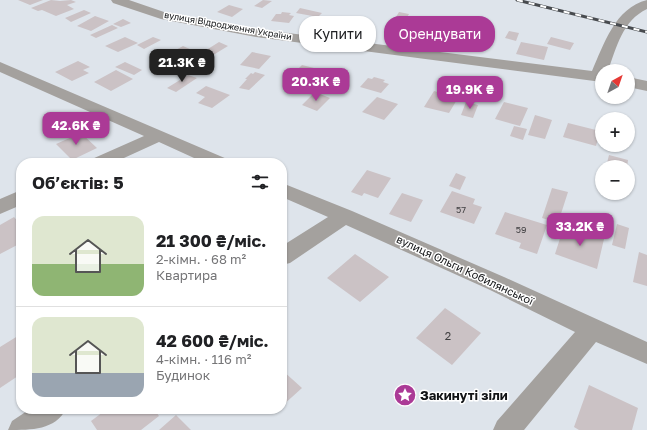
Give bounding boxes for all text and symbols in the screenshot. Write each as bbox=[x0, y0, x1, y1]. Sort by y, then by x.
street label: вулиця Відродження України bbox=[163, 9, 293, 42]
chip: Купити bbox=[299, 16, 376, 52]
chip: Орендувати bbox=[384, 16, 495, 52]
pin: 21.3K ₴ bbox=[145, 49, 219, 83]
text: 21.3K ₴ bbox=[158, 54, 206, 70]
north arrow bbox=[595, 64, 635, 104]
map controls bbox=[595, 64, 635, 200]
pin: 20.3K ₴ bbox=[279, 68, 353, 102]
text: 20.3K ₴ bbox=[291, 73, 341, 89]
pin: 19.9K ₴ bbox=[433, 76, 507, 110]
text: 19.9K ₴ bbox=[446, 81, 494, 97]
pin: 42.6K ₴ bbox=[39, 112, 113, 146]
button: + bbox=[595, 112, 635, 152]
text: 42.6K ₴ bbox=[51, 117, 101, 133]
button: − bbox=[595, 160, 635, 200]
icon: filters bbox=[249, 171, 271, 193]
text: Об’єктів: 5 bbox=[32, 172, 124, 193]
house number: 57 bbox=[456, 204, 466, 215]
pin: 33.2K ₴ bbox=[543, 213, 617, 247]
text: 33.2K ₴ bbox=[556, 218, 604, 234]
house number: 59 bbox=[516, 224, 526, 235]
text: 21 300 ₴/міс. bbox=[156, 230, 266, 251]
icon: home bbox=[64, 232, 112, 280]
street label: вулиця Ольги Кобилянської bbox=[395, 232, 537, 308]
text: 2-кімн. · 68 m² bbox=[156, 251, 246, 267]
text: Квартира bbox=[156, 267, 217, 283]
house number: 2 bbox=[445, 329, 451, 342]
text: 42 600 ₴/міс. bbox=[156, 330, 269, 351]
icon: home bbox=[64, 333, 112, 381]
text: 4-кімн. · 116 m² bbox=[156, 351, 251, 367]
text: Будинок bbox=[156, 367, 210, 383]
place icon: Закинуті зіли bbox=[392, 382, 418, 408]
place label: Закинуті зіли bbox=[420, 387, 508, 403]

